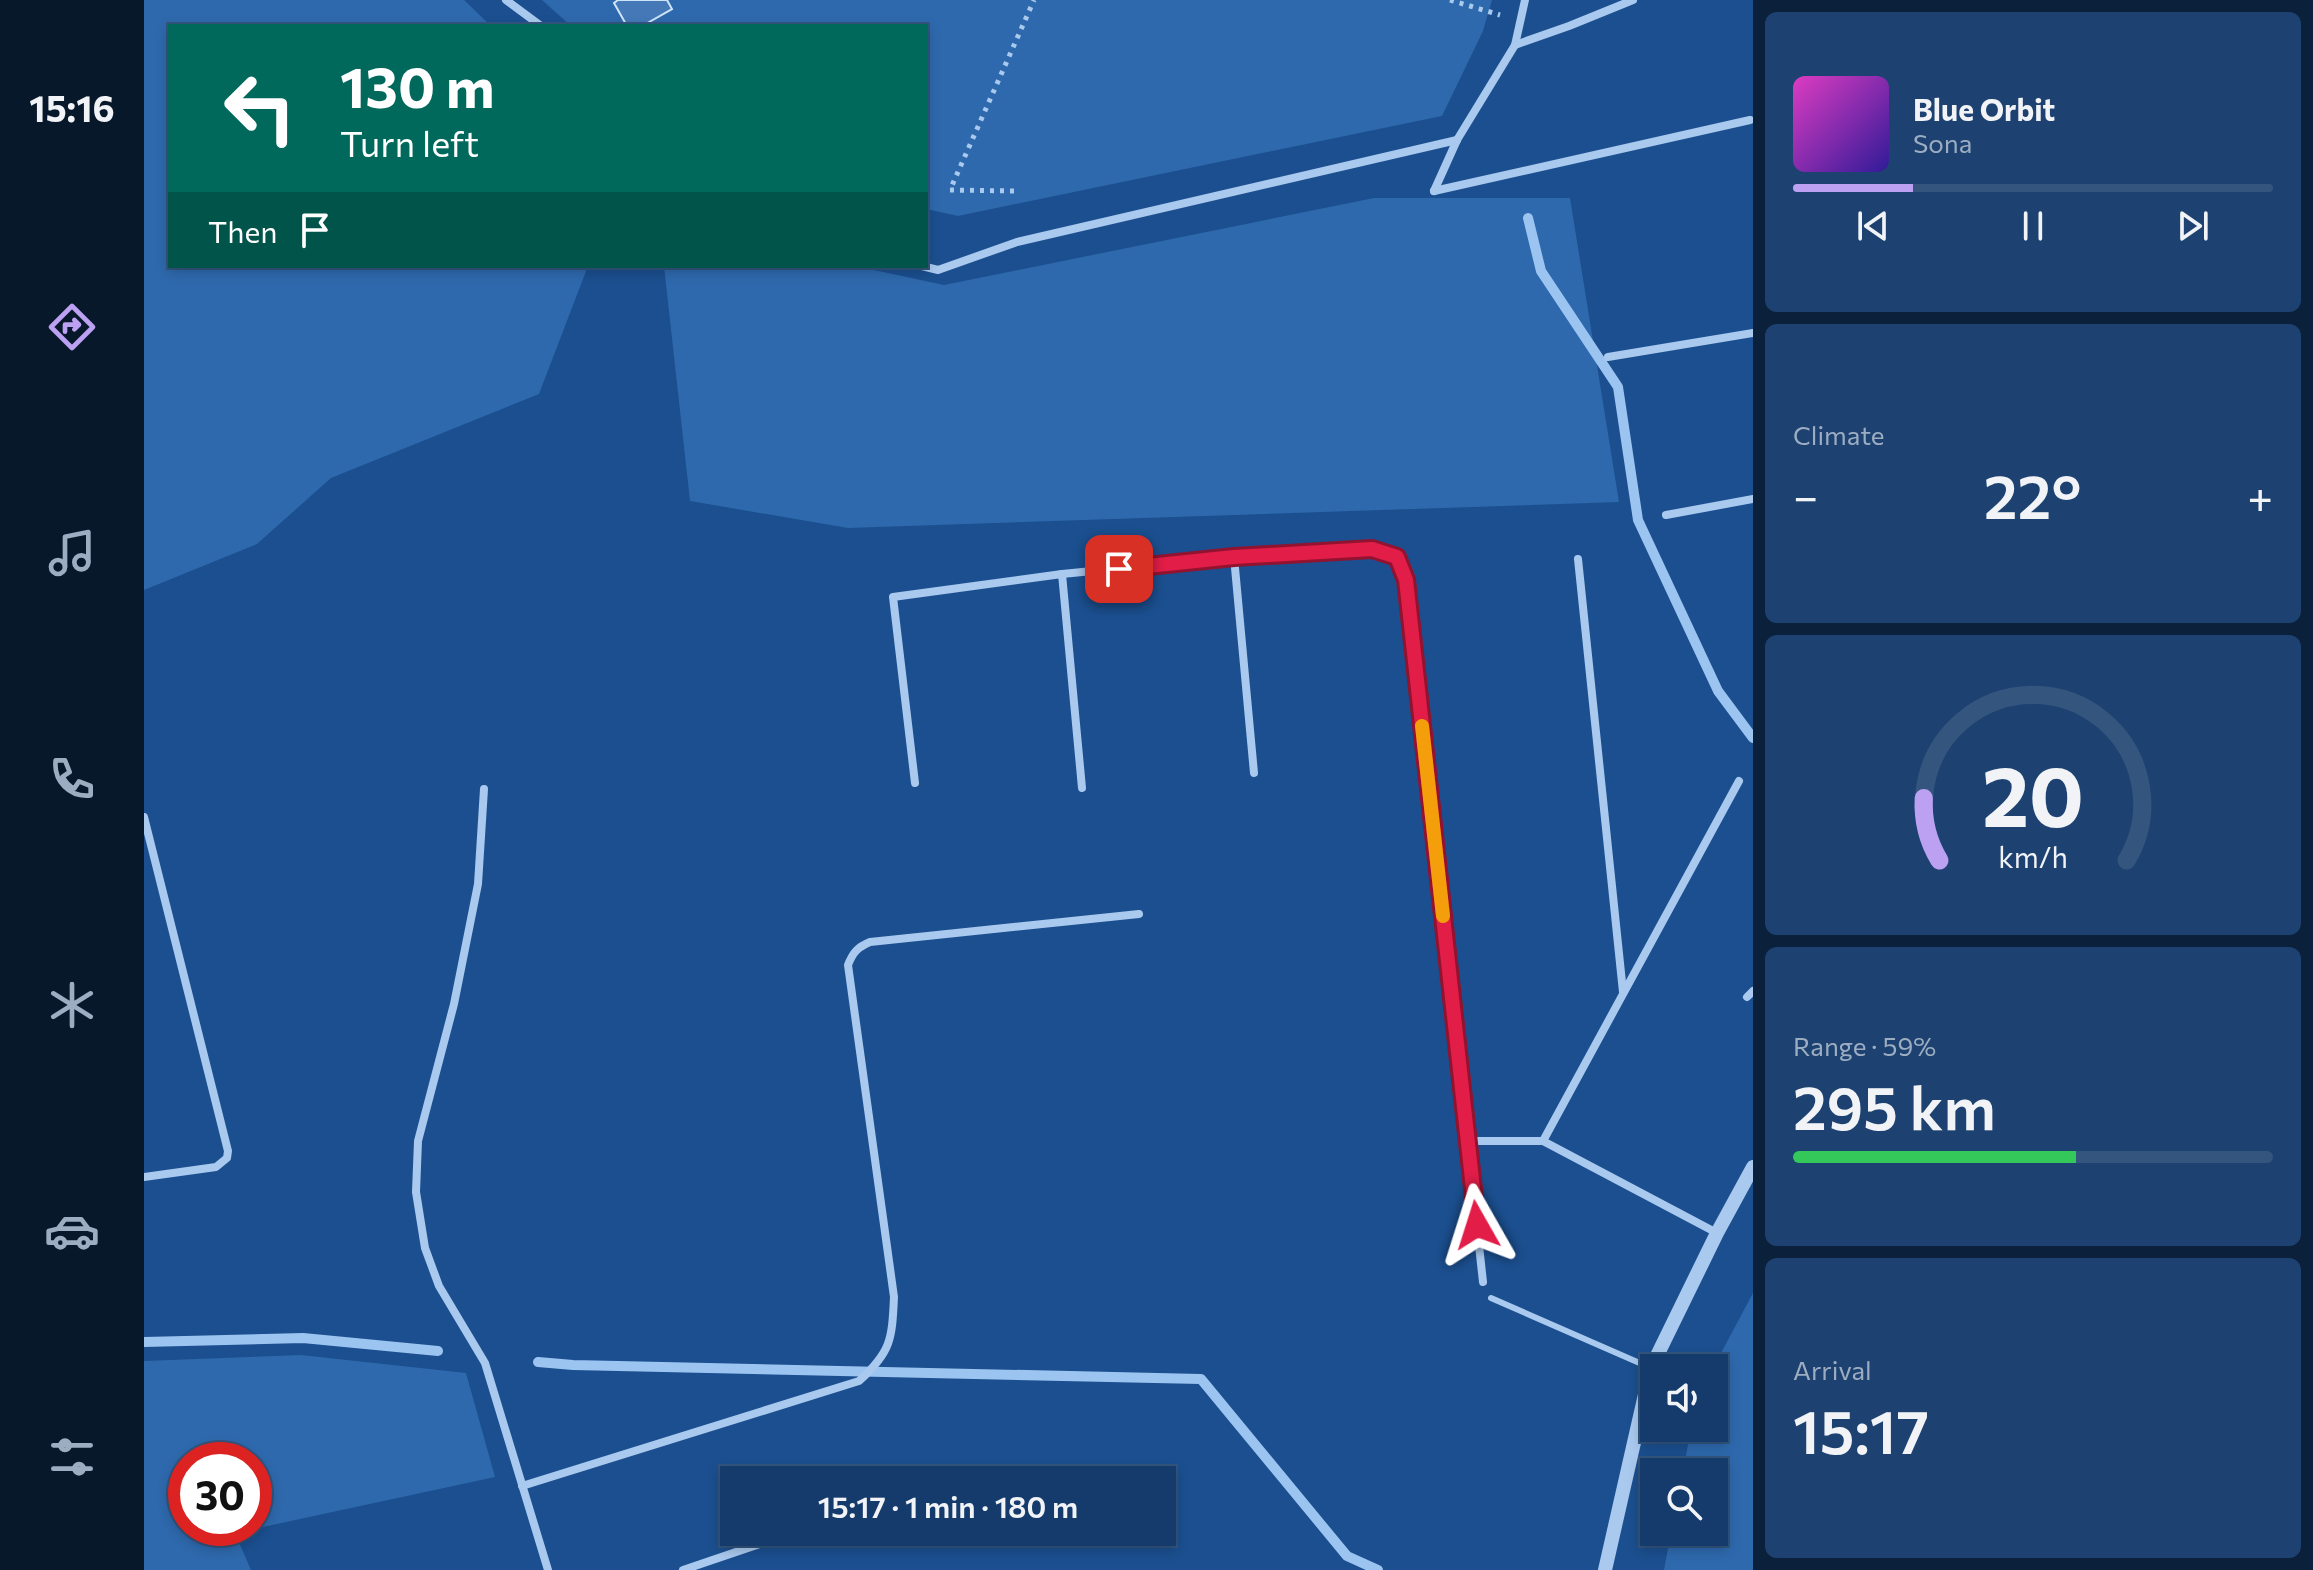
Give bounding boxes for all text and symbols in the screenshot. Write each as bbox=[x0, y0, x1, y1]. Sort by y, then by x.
text: 130 m bbox=[340, 51, 495, 120]
icon: left bbox=[208, 56, 312, 160]
text: 15:16 bbox=[29, 85, 115, 129]
text: Blue Orbit bbox=[1913, 90, 2055, 127]
text: Turn left bbox=[340, 120, 479, 164]
text: Sona bbox=[1913, 127, 1972, 158]
icon: previous bbox=[1851, 204, 1895, 248]
icon: pause bbox=[2011, 204, 2055, 248]
icon: next bbox=[2171, 204, 2215, 248]
icon: arrive bbox=[293, 208, 337, 252]
text: Then bbox=[208, 212, 277, 249]
icon: directions bbox=[44, 299, 100, 355]
text: Climate bbox=[1793, 419, 1885, 450]
text: 22° bbox=[1984, 458, 2081, 531]
text: − bbox=[1793, 468, 1818, 522]
text: + bbox=[2247, 468, 2273, 522]
icon: music bbox=[44, 525, 100, 581]
pin bbox=[1085, 535, 1153, 603]
icon: arrive bbox=[1097, 547, 1141, 591]
text: 20 bbox=[1982, 742, 2084, 844]
icon: phone bbox=[44, 751, 100, 807]
text: km/h bbox=[1998, 839, 2068, 874]
icon: climate bbox=[44, 977, 100, 1033]
text: Range · 59% bbox=[1793, 1030, 1936, 1061]
text: 295 km bbox=[1793, 1069, 1996, 1142]
position arrow bbox=[1435, 1183, 1519, 1267]
icon: car bbox=[44, 1203, 100, 1259]
map controls bbox=[1640, 1354, 1728, 1546]
button: sound bbox=[1640, 1354, 1728, 1442]
text: Arrival bbox=[1793, 1354, 1872, 1385]
text: 15:17 bbox=[1793, 1393, 1929, 1466]
icon: filters bbox=[44, 1429, 100, 1485]
speed limit sign: 30 bbox=[168, 1442, 272, 1546]
button: search bbox=[1640, 1458, 1728, 1546]
text: 15:17 · 1 min · 180 m bbox=[818, 1487, 1078, 1524]

